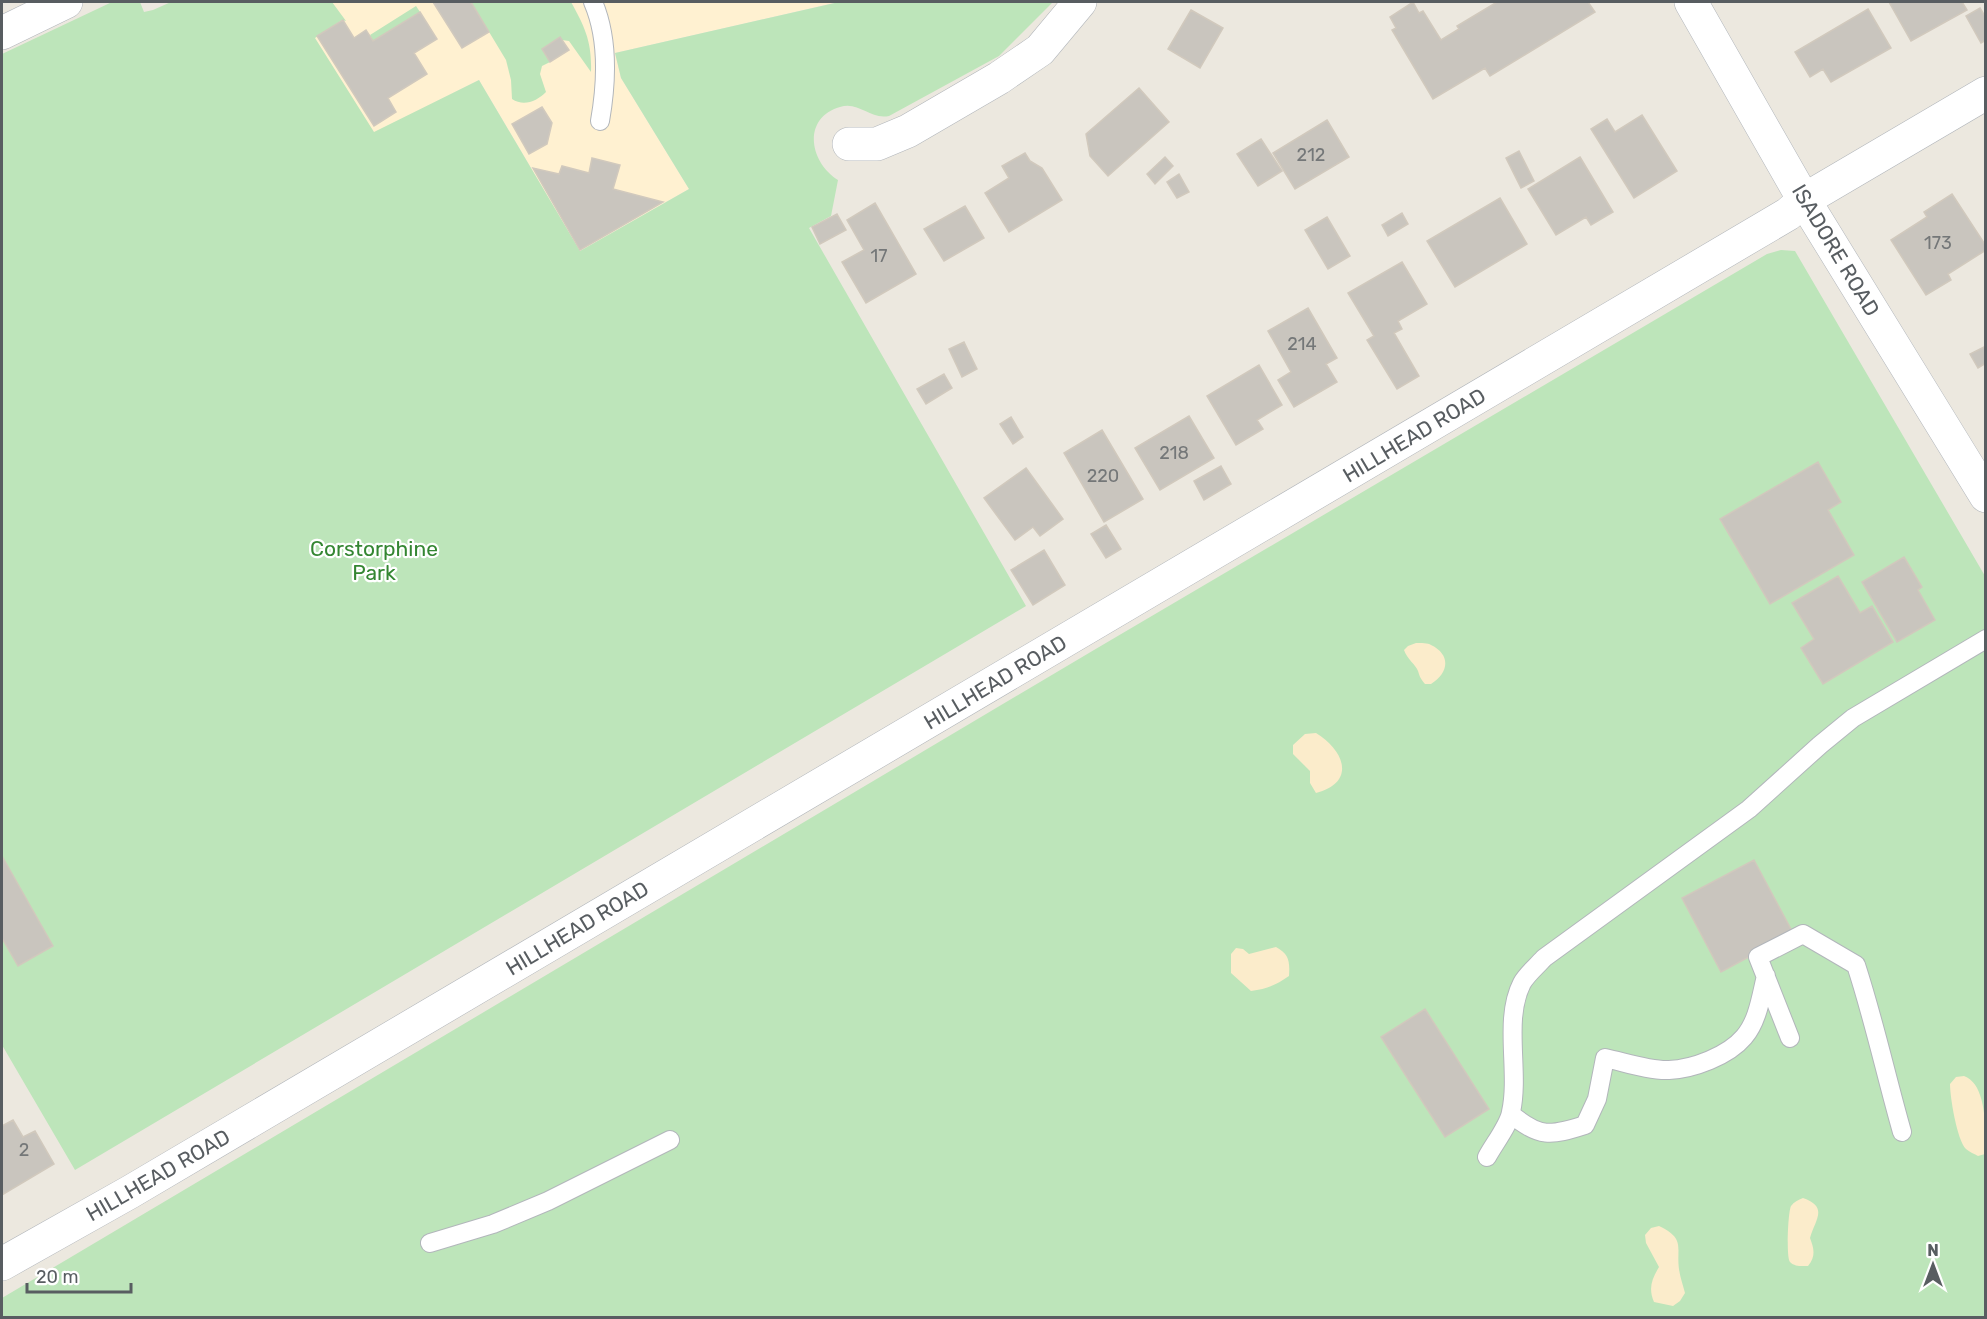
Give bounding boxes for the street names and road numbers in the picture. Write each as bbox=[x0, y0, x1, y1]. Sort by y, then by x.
street label: ISADORE ROAD bbox=[1787, 180, 1885, 320]
street label: HILLHEAD ROAD bbox=[1338, 383, 1490, 487]
street label: HILLHEAD ROAD bbox=[919, 630, 1071, 734]
street label: HILLHEAD ROAD bbox=[501, 876, 653, 980]
street label: HILLHEAD ROAD bbox=[82, 1124, 234, 1226]

